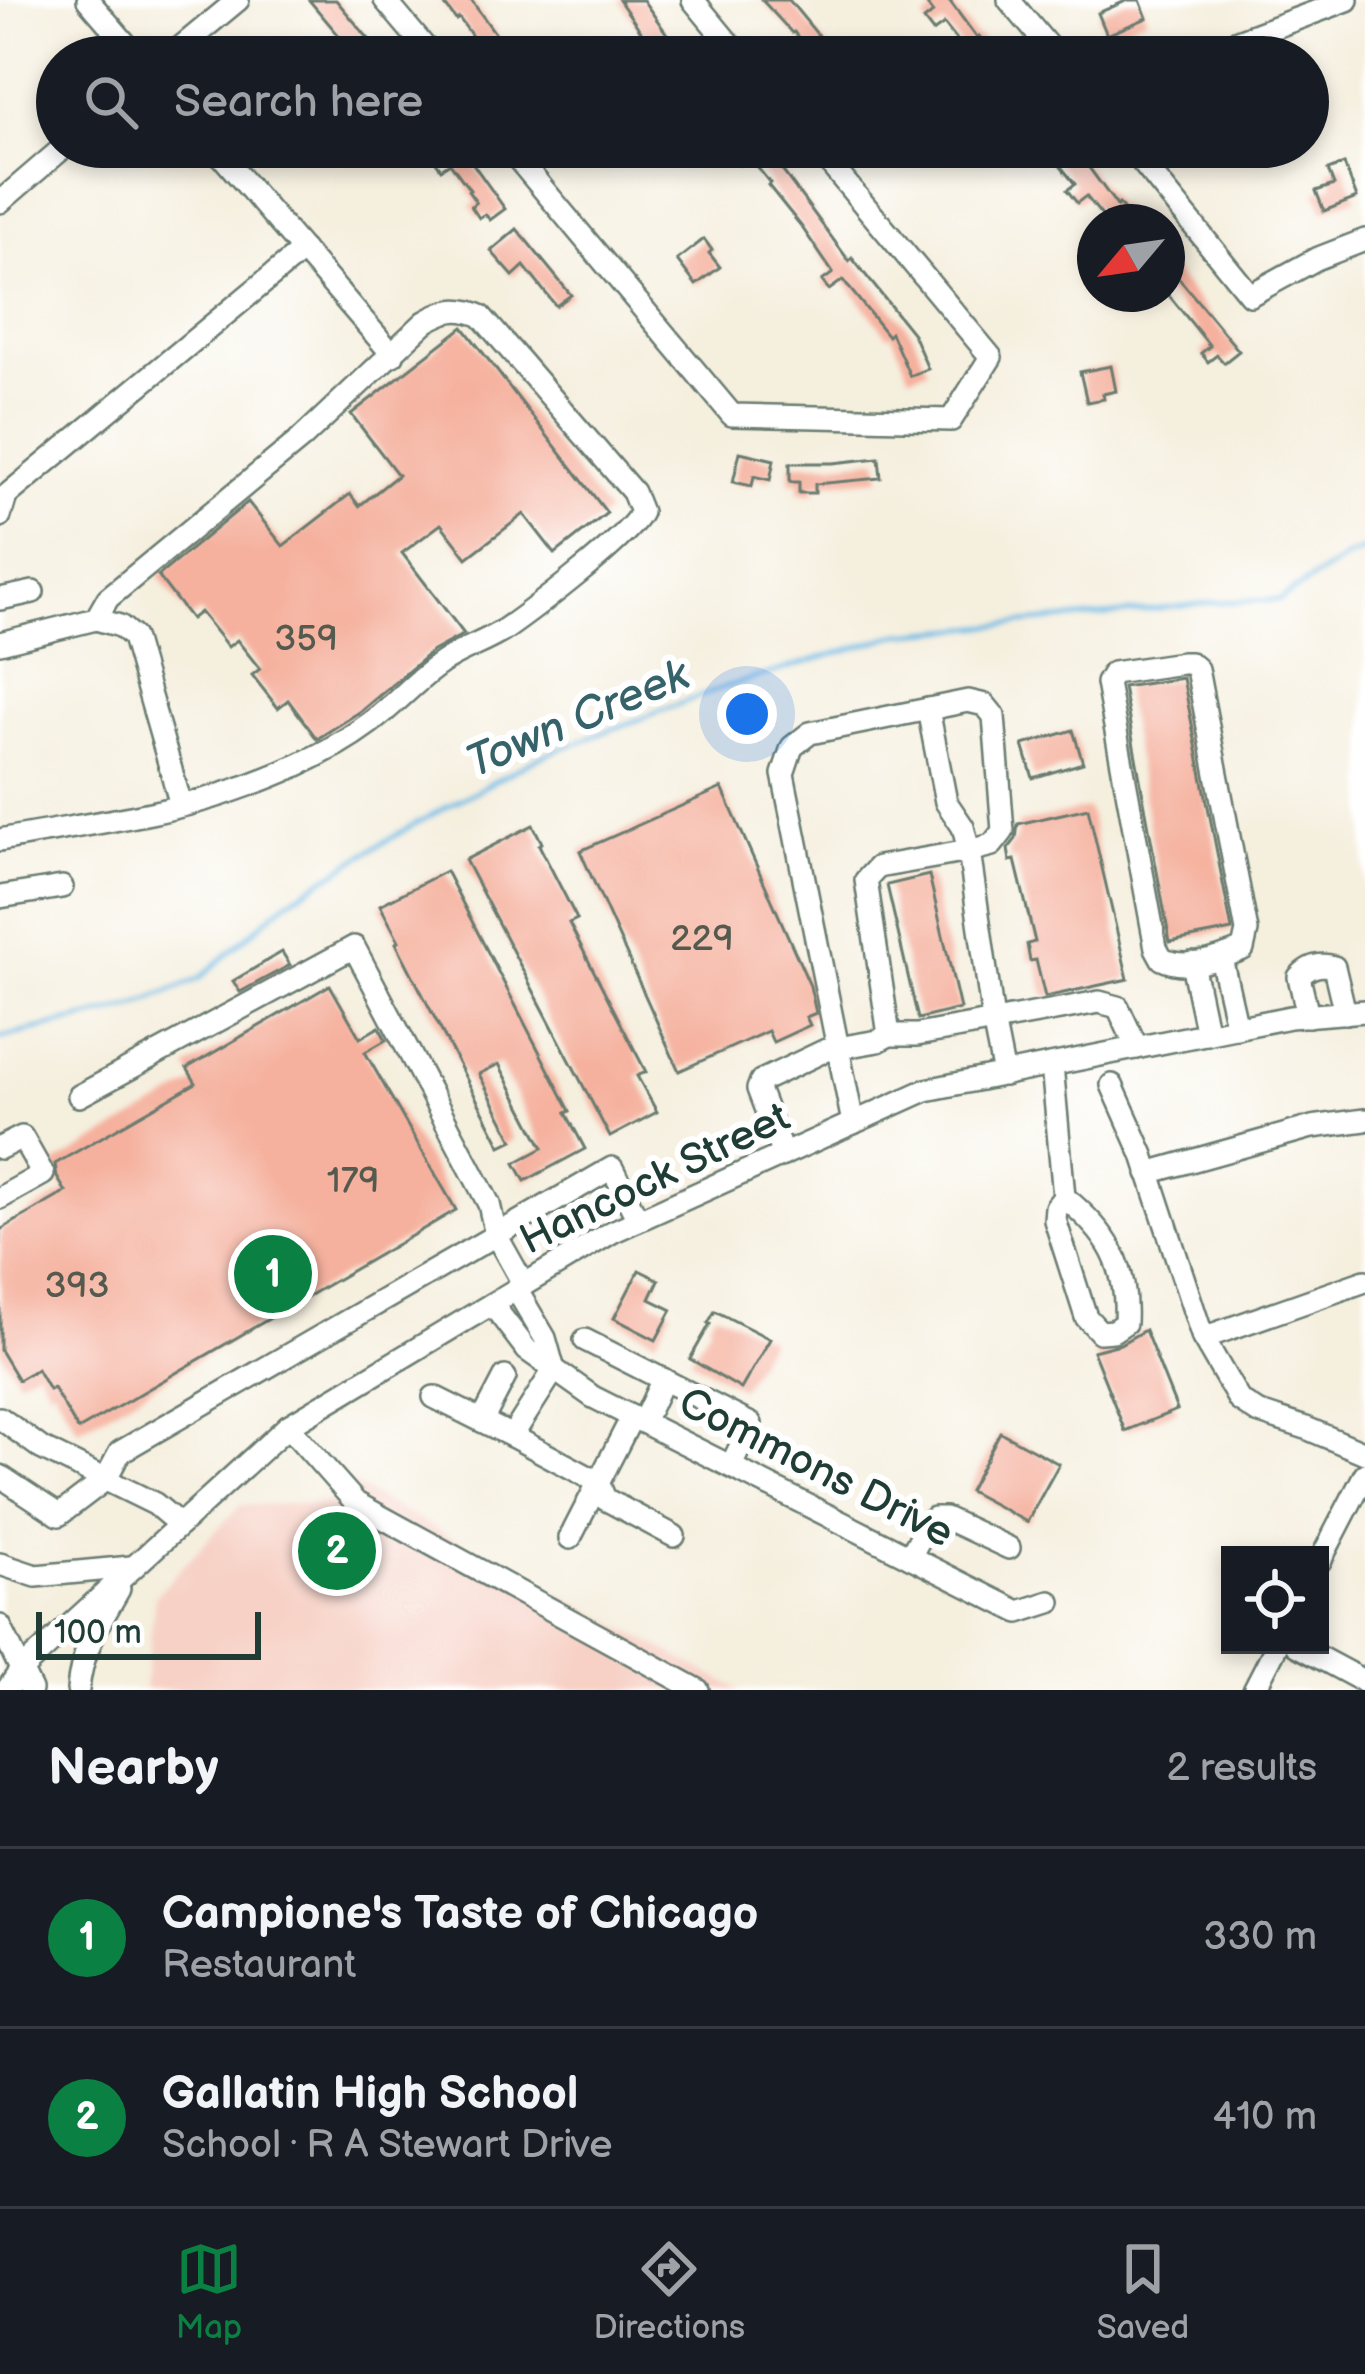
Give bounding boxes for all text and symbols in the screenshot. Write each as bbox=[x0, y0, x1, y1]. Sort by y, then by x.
search box bbox=[36, 36, 1329, 168]
icon: search bbox=[78, 69, 144, 135]
text: Search here bbox=[174, 75, 423, 130]
north arrow bbox=[1077, 204, 1185, 312]
house number: 359 bbox=[274, 618, 338, 661]
water label: Town Creek bbox=[458, 647, 699, 791]
your location bbox=[717, 684, 777, 744]
house number: 229 bbox=[670, 918, 734, 961]
street label: Hancock Street bbox=[512, 1092, 798, 1266]
house number: 179 bbox=[327, 1160, 379, 1203]
pin: 1 bbox=[234, 1229, 312, 1319]
house number: 393 bbox=[44, 1265, 110, 1308]
street label: Commons Drive bbox=[670, 1377, 962, 1559]
pin: 2 bbox=[298, 1506, 376, 1596]
map controls bbox=[1221, 1546, 1329, 1654]
button: locate bbox=[1221, 1546, 1329, 1654]
scale bar bbox=[36, 1606, 261, 1659]
text: 100 m bbox=[54, 1613, 142, 1653]
text: Nearby bbox=[48, 1738, 219, 1799]
text: 2 results bbox=[1166, 1745, 1317, 1792]
text: Campione's Taste of Chicago bbox=[162, 1887, 759, 1942]
text: 1 bbox=[79, 1914, 95, 1961]
text: 330 m bbox=[1203, 1914, 1317, 1961]
text: Restaurant bbox=[162, 1942, 356, 1989]
text: Gallatin High School bbox=[162, 2067, 578, 2122]
text: 2 bbox=[75, 2094, 99, 2141]
text: 410 m bbox=[1212, 2094, 1317, 2141]
text: School · R A Stewart Drive bbox=[162, 2122, 612, 2169]
tab: Map bbox=[176, 2236, 242, 2348]
tab: Directions bbox=[593, 2236, 745, 2348]
tab: Saved bbox=[1097, 2236, 1189, 2348]

